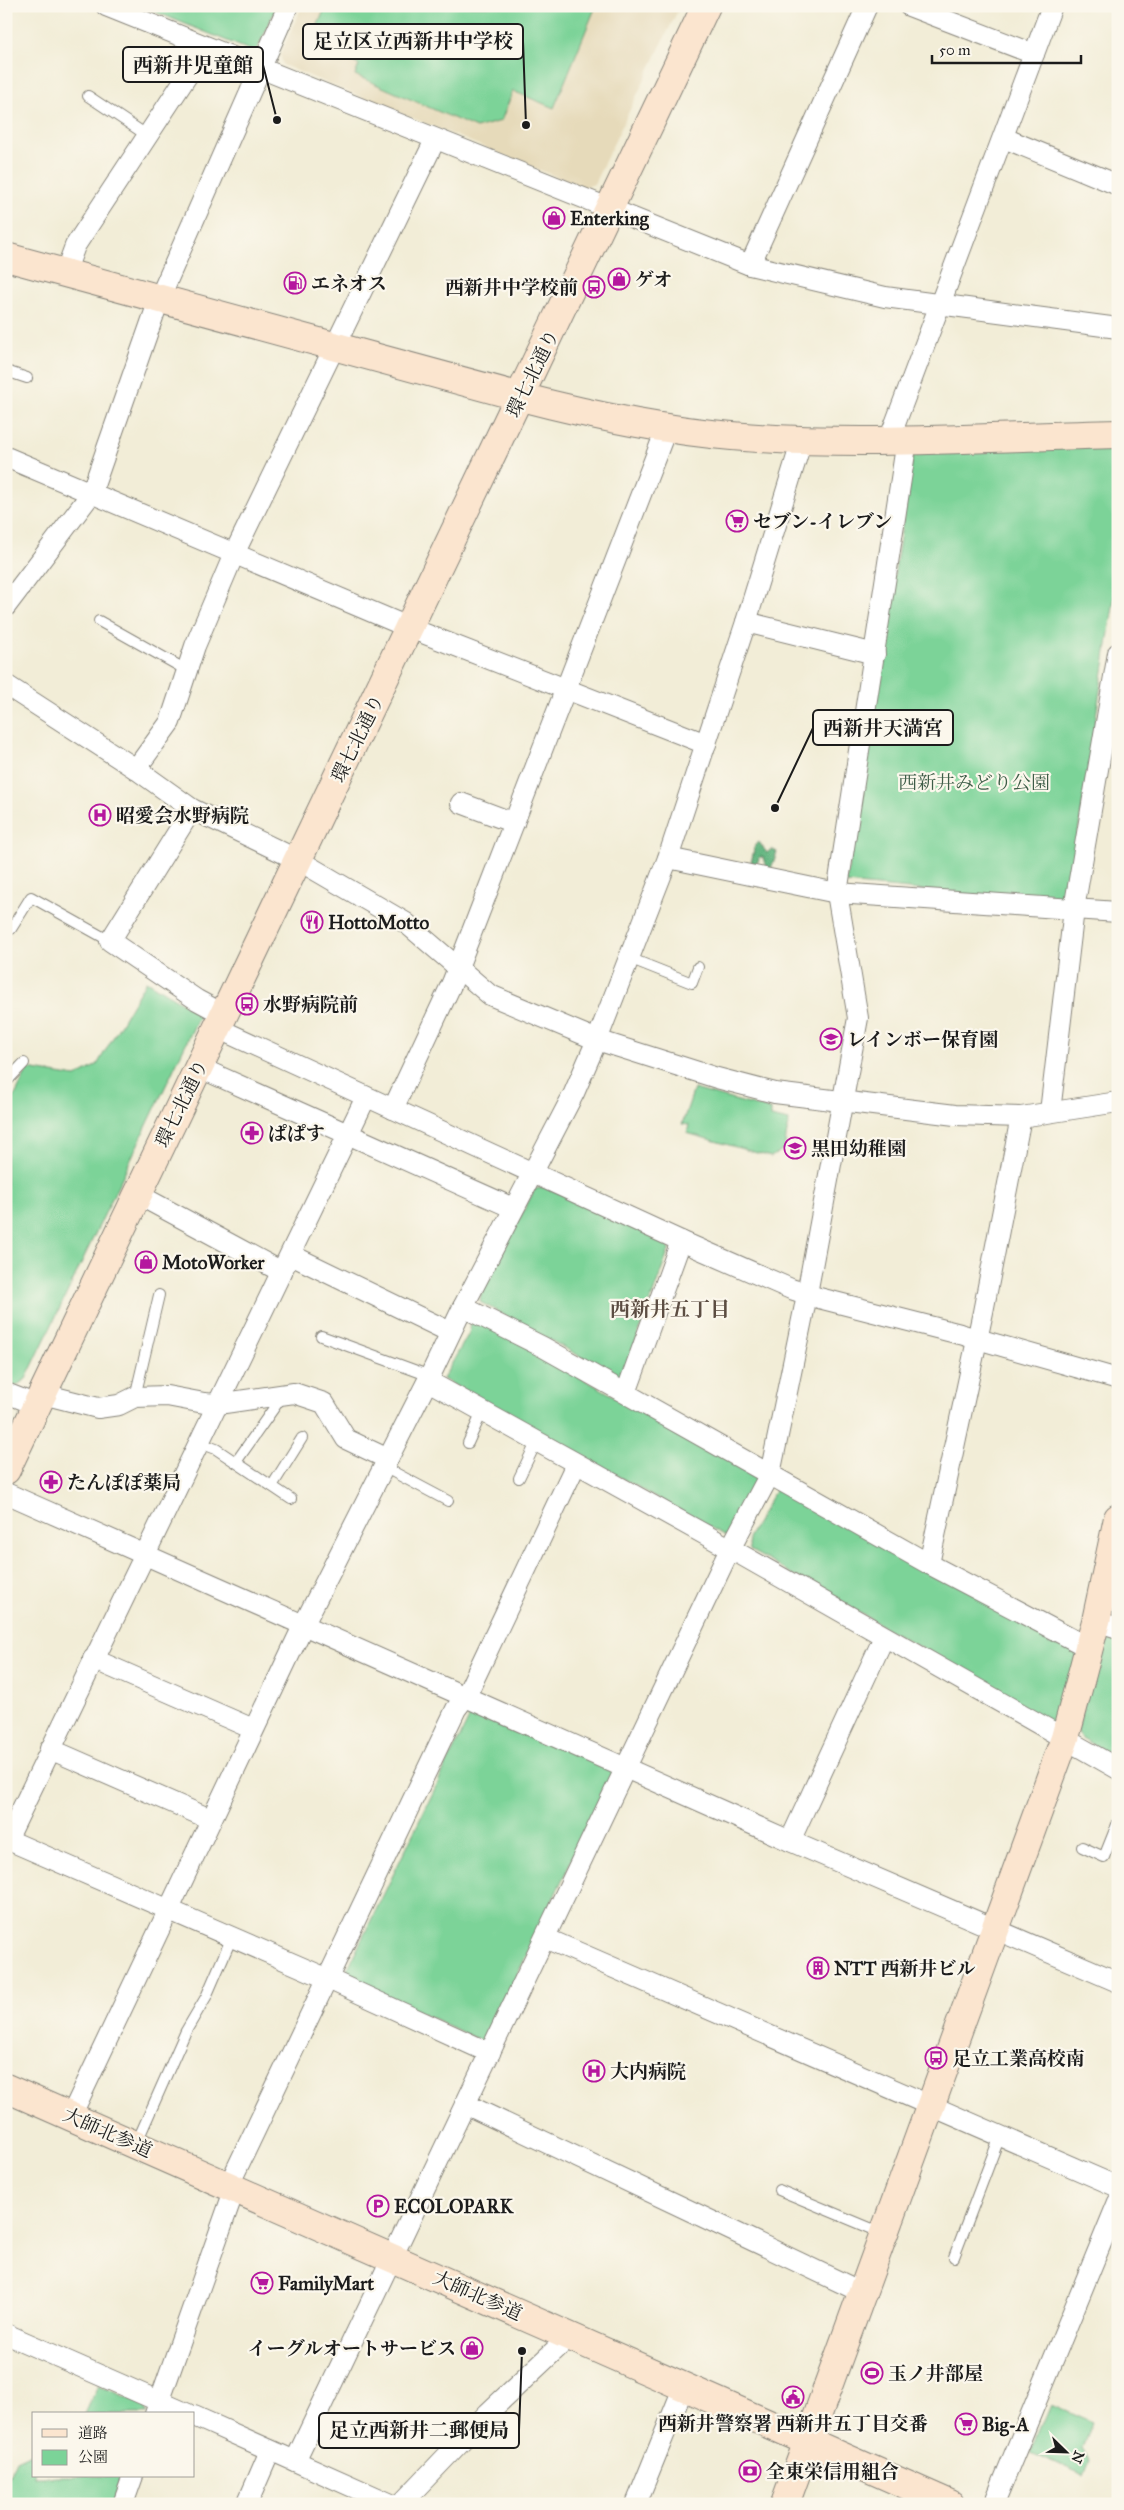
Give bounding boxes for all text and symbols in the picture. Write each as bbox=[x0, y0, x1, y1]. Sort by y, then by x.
callout: 足立区立西新井中学校 bbox=[303, 24, 523, 59]
text: 足立区立西新井中学校 bbox=[313, 29, 513, 53]
scale bar bbox=[932, 32, 1080, 64]
text: 50 m bbox=[939, 41, 971, 59]
callout: 西新井児童館 bbox=[123, 47, 263, 82]
text: 西新井児童館 bbox=[133, 53, 253, 77]
shop icon: Enterking bbox=[542, 206, 566, 230]
place label: Enterking bbox=[570, 207, 650, 231]
shop icon: ゲオ bbox=[607, 267, 631, 291]
place label: ゲオ bbox=[635, 268, 673, 291]
fuel station icon: エネオス bbox=[283, 271, 307, 295]
place label: エネオス bbox=[311, 272, 387, 295]
bus stop icon: 西新井中学校前 bbox=[582, 275, 606, 299]
place label: 西新井中学校前 bbox=[445, 276, 578, 299]
street label: 環七北通り bbox=[501, 325, 564, 421]
supermarket icon: セブン-イレブン bbox=[725, 509, 749, 533]
place label: セブン-イレブン bbox=[753, 510, 892, 533]
street label: 環七北通り bbox=[326, 690, 389, 786]
callout: 西新井天満宮 bbox=[813, 710, 953, 745]
text: 西新井天満宮 bbox=[823, 716, 943, 740]
park label: 西新井みどり公園 bbox=[898, 771, 1050, 794]
hospital icon: 昭愛会水野病院 bbox=[88, 803, 112, 827]
place label: 昭愛会水野病院 bbox=[116, 804, 249, 827]
restaurant icon: HottoMotto bbox=[300, 910, 324, 934]
place label: HottoMotto bbox=[328, 911, 429, 934]
bus stop icon: 水野病院前 bbox=[235, 992, 259, 1016]
place label: 水野病院前 bbox=[263, 993, 358, 1016]
school or university icon: レインボー保育園 bbox=[819, 1027, 843, 1051]
place label: レインボー保育園 bbox=[847, 1028, 998, 1051]
street label: 環七北通り bbox=[150, 1055, 213, 1151]
pharmacy icon: ぱぱす bbox=[240, 1121, 264, 1145]
place label: ぱぱす bbox=[268, 1122, 325, 1145]
school or university icon: 黒田幼稚園 bbox=[783, 1136, 807, 1160]
place label: 黒田幼稚園 bbox=[811, 1137, 906, 1160]
shop icon: MotoWorker bbox=[134, 1250, 158, 1274]
place label: MotoWorker bbox=[162, 1251, 265, 1274]
district label: 西新井五丁目 bbox=[610, 1297, 730, 1321]
pharmacy icon: たんぽぽ薬局 bbox=[39, 1470, 63, 1494]
place label: たんぽぽ薬局 bbox=[67, 1471, 181, 1494]
building icon: NTT 西新井ビル bbox=[806, 1956, 830, 1980]
place label: NTT 西新井ビル bbox=[834, 1957, 976, 1980]
bus stop icon: 足立工業高校南 bbox=[924, 2046, 948, 2070]
place label: 足立工業高校南 bbox=[952, 2047, 1085, 2070]
hospital icon: 大内病院 bbox=[582, 2059, 606, 2083]
place label: 大内病院 bbox=[610, 2060, 686, 2083]
street label: 大師北参道 bbox=[60, 2103, 156, 2162]
parking icon: ECOLOPARK bbox=[366, 2194, 390, 2218]
place label: ECOLOPARK bbox=[394, 2195, 515, 2218]
street label: 大師北参道 bbox=[430, 2266, 526, 2325]
supermarket icon: FamilyMart bbox=[250, 2271, 274, 2295]
place label: FamilyMart bbox=[278, 2272, 374, 2296]
shop icon: イーグルオートサービス bbox=[460, 2336, 484, 2360]
place label: イーグルオートサービス bbox=[248, 2337, 456, 2360]
sports icon: 玉ノ井部屋 bbox=[860, 2361, 884, 2385]
place label: 玉ノ井部屋 bbox=[888, 2362, 983, 2385]
public building icon: 西新井警察署 西新井五丁目交番 bbox=[781, 2385, 805, 2409]
legend bbox=[32, 2412, 195, 2478]
place label: 西新井警察署 西新井五丁目交番 bbox=[658, 2412, 928, 2435]
supermarket icon: Big-A bbox=[954, 2412, 978, 2436]
callout: 足立西新井二郵便局 bbox=[319, 2413, 519, 2448]
place label: Big-A bbox=[982, 2413, 1029, 2437]
text: 足立西新井二郵便局 bbox=[329, 2418, 509, 2442]
text: 道路 bbox=[78, 2424, 108, 2442]
north arrow bbox=[1042, 2428, 1092, 2478]
text: 公園 bbox=[78, 2448, 108, 2466]
text: N bbox=[1067, 2448, 1088, 2466]
bank icon: 全東栄信用組合 bbox=[738, 2459, 762, 2483]
place label: 全東栄信用組合 bbox=[766, 2460, 899, 2483]

